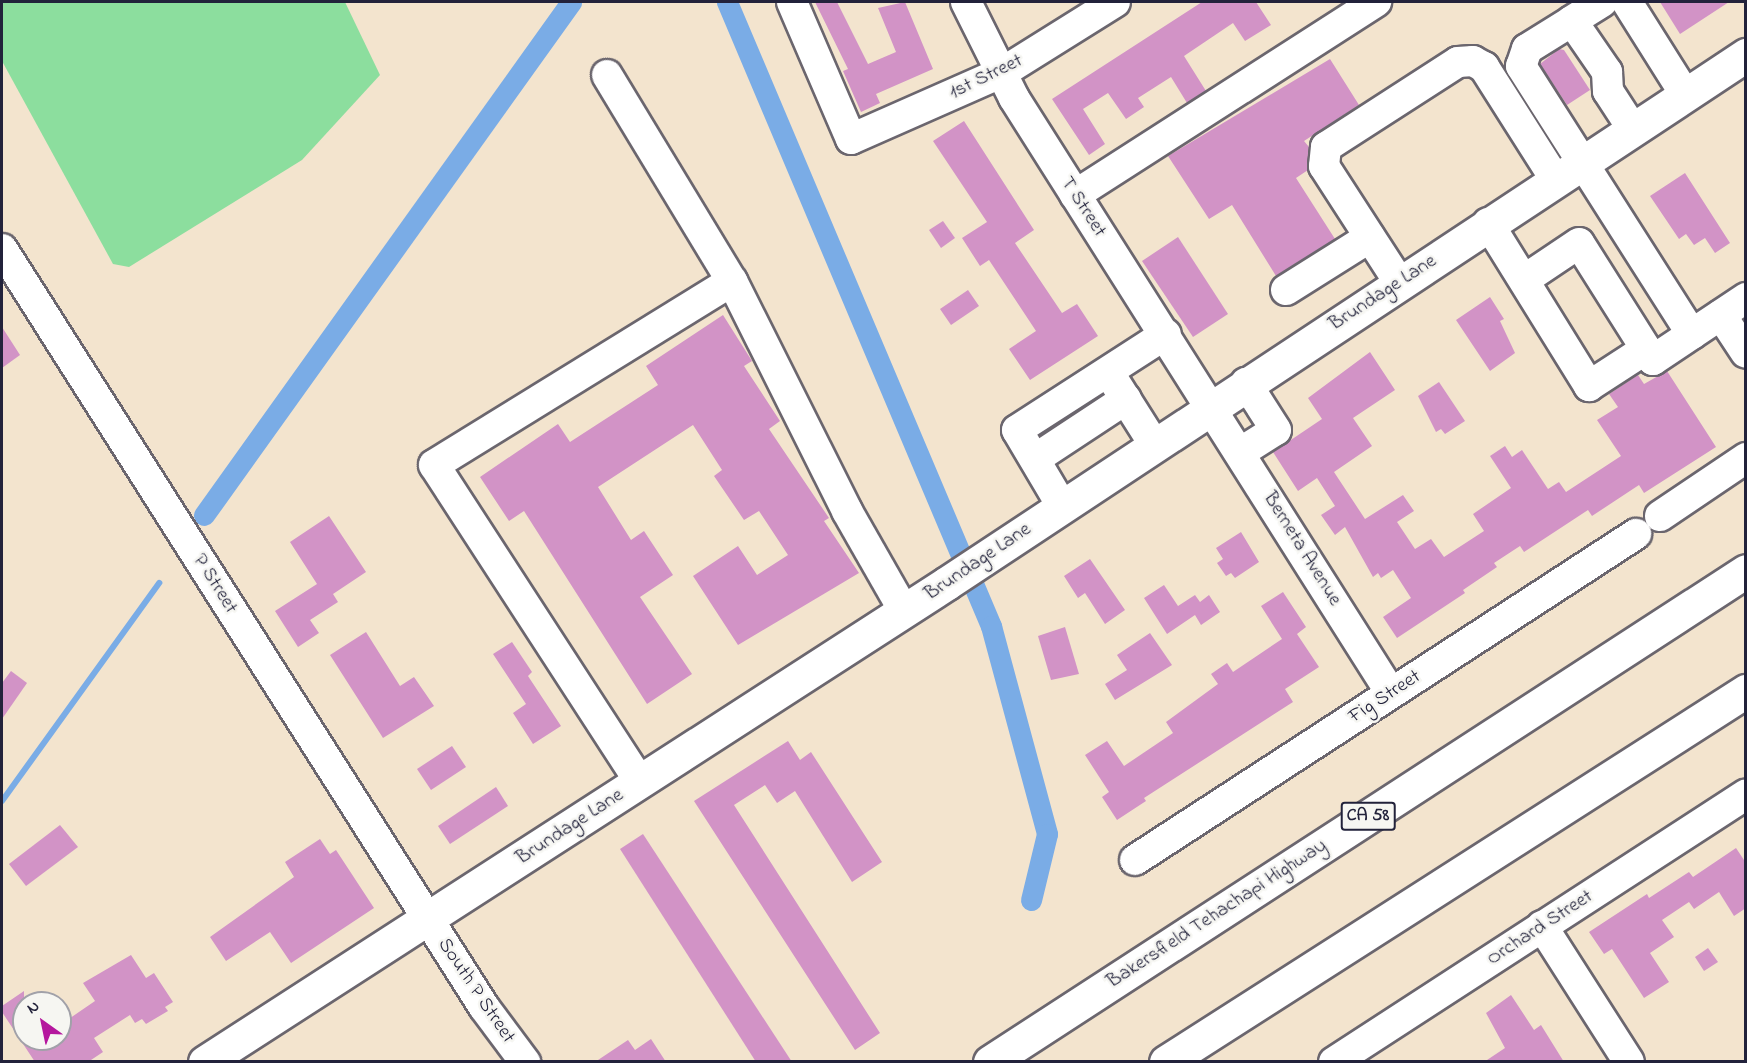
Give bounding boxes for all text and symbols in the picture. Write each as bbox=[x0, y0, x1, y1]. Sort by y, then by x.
street label: 1st Street bbox=[945, 49, 1027, 105]
street label: T Street bbox=[1055, 172, 1111, 242]
street label: Brundage Lane bbox=[1325, 249, 1441, 337]
street label: Berneta Avenue bbox=[1257, 488, 1347, 610]
street label: Brundage Lane bbox=[920, 518, 1036, 606]
street label: P Street bbox=[187, 550, 243, 618]
street label: Fig Street bbox=[1345, 665, 1425, 729]
street label: Brundage Lane bbox=[512, 783, 628, 871]
road number: CA 58 bbox=[1340, 801, 1396, 831]
street label: Bakersfield Tehachapi Highway bbox=[1103, 834, 1331, 994]
street label: Orchard Street bbox=[1483, 885, 1597, 971]
street label: South P Street bbox=[432, 934, 520, 1048]
north arrow bbox=[12, 991, 72, 1051]
text: N bbox=[22, 995, 44, 1021]

